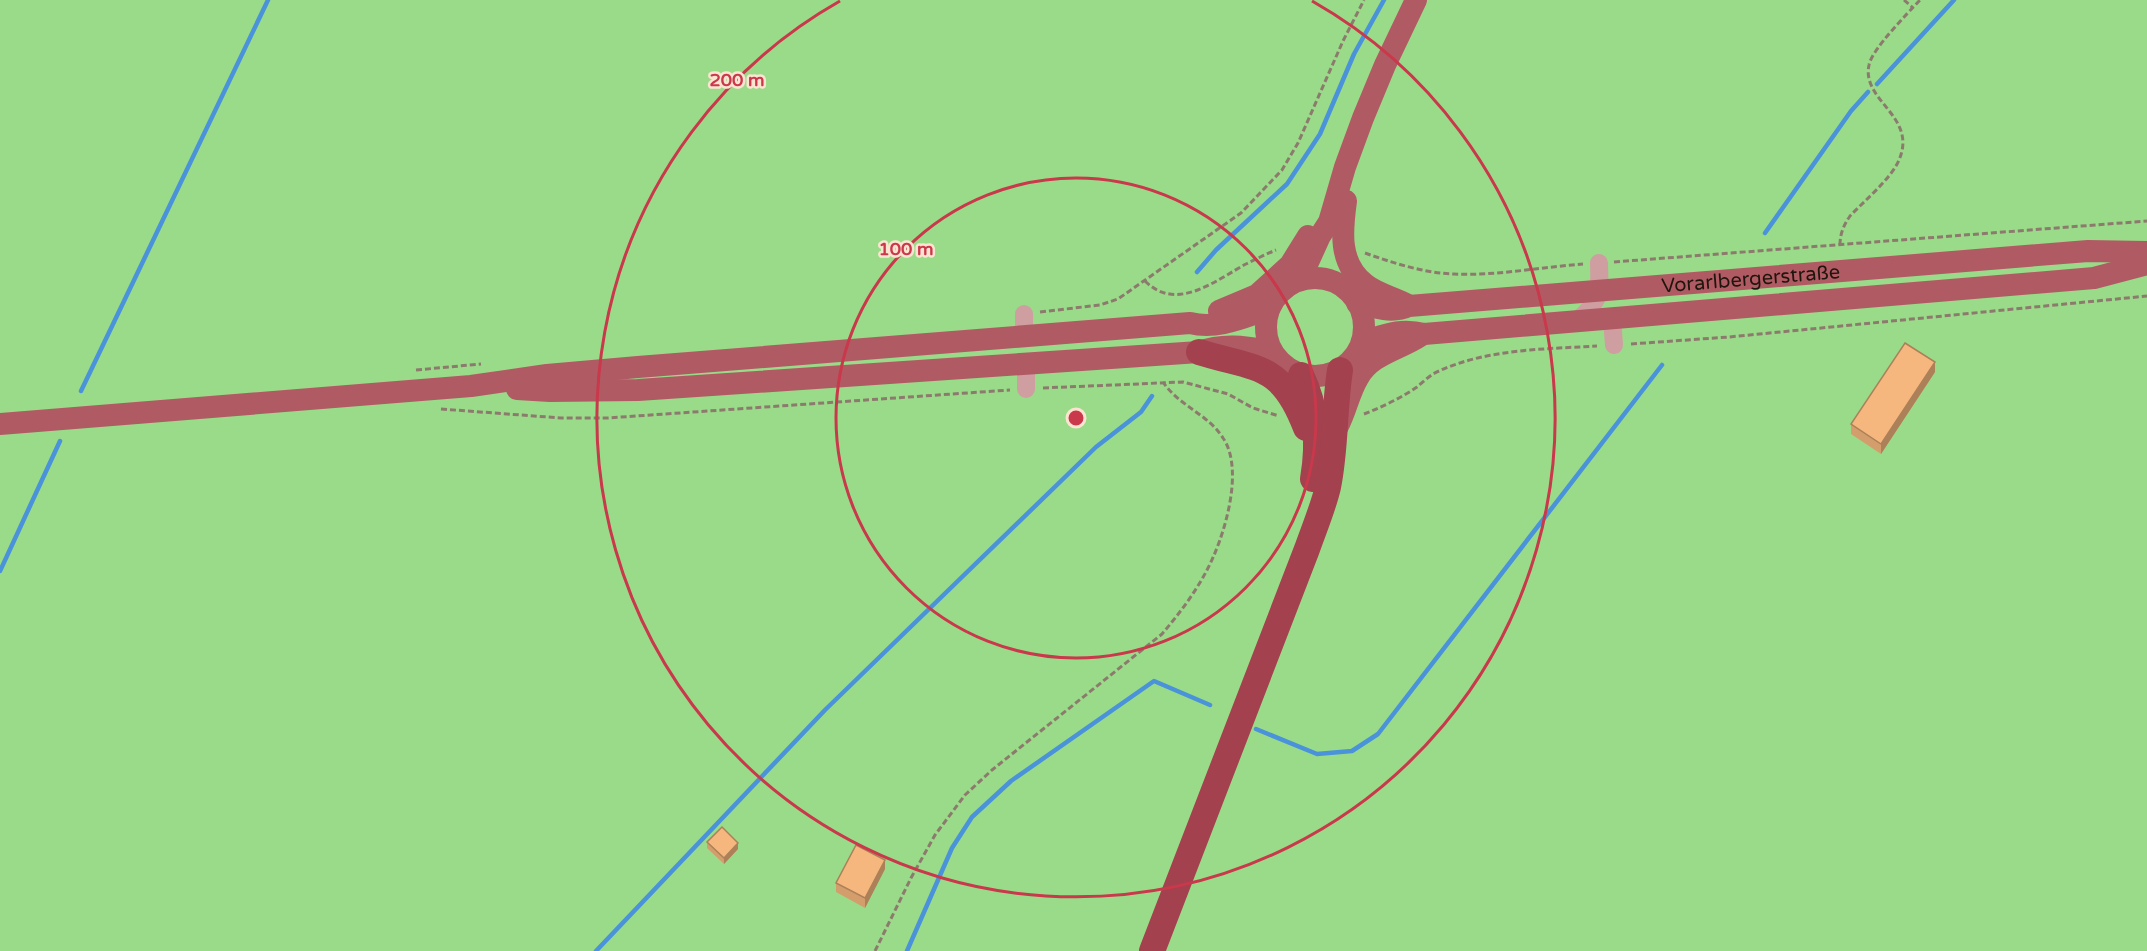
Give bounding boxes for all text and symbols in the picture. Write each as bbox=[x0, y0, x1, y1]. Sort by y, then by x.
text: 200 m bbox=[709, 69, 765, 91]
text: 100 m bbox=[878, 238, 934, 260]
street label: Vorarlbergerstraße bbox=[1661, 260, 1841, 299]
centre of rings bbox=[1066, 408, 1086, 428]

